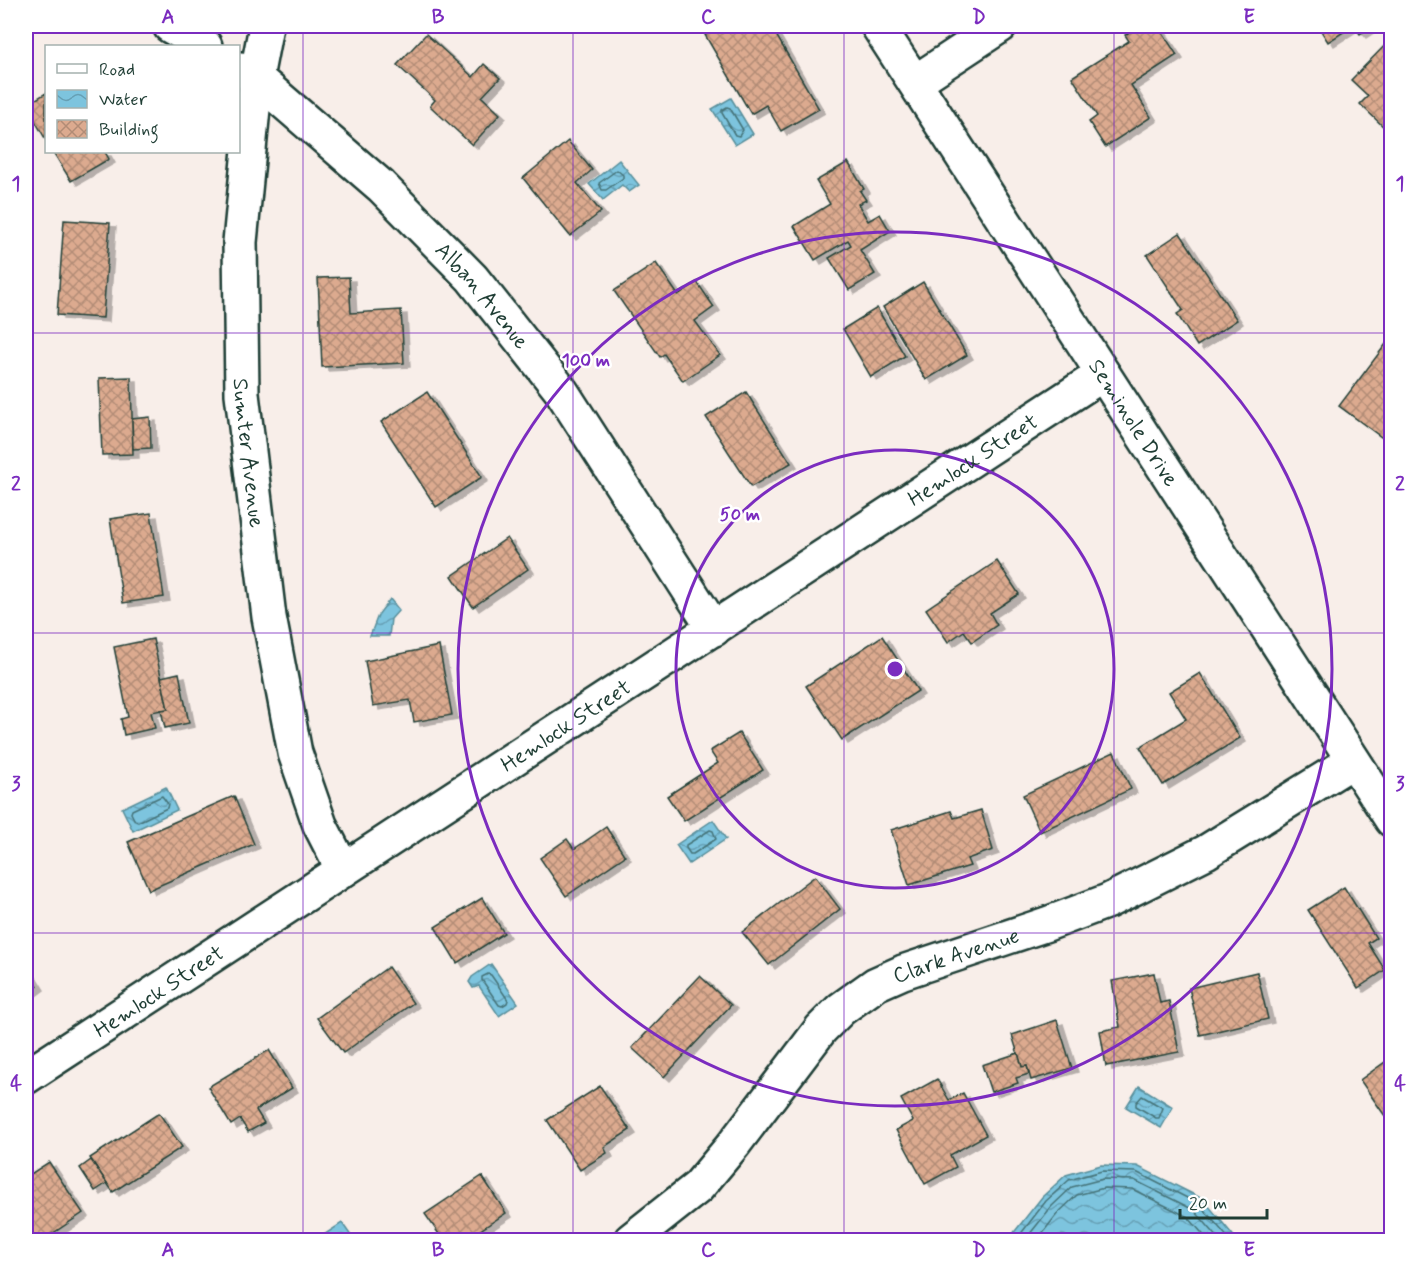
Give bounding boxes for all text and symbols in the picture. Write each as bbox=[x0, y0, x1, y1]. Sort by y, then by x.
text: A bbox=[161, 4, 175, 31]
text: B bbox=[432, 4, 445, 31]
text: C bbox=[701, 4, 716, 31]
text: D bbox=[972, 4, 986, 31]
text: E bbox=[1243, 4, 1255, 31]
legend bbox=[45, 45, 240, 153]
text: Road bbox=[99, 58, 135, 82]
text: Water bbox=[99, 88, 148, 112]
text: Building bbox=[99, 118, 159, 144]
text: 1 bbox=[12, 171, 20, 198]
text: 1 bbox=[1396, 171, 1404, 198]
street label: Alban Avenue bbox=[428, 237, 535, 355]
text: 100 m bbox=[562, 349, 610, 373]
street label: Seminole Drive bbox=[1081, 354, 1184, 492]
street label: Sumter Avenue bbox=[226, 378, 270, 529]
street label: Hemlock Street bbox=[903, 408, 1044, 514]
text: 2 bbox=[11, 471, 21, 498]
text: 2 bbox=[1395, 471, 1405, 498]
text: 50 m bbox=[720, 503, 760, 527]
centre of rings bbox=[885, 659, 905, 679]
street label: Hemlock Street bbox=[496, 674, 637, 779]
text: 3 bbox=[11, 771, 21, 798]
text: 3 bbox=[1395, 771, 1405, 798]
street label: Clark Avenue bbox=[889, 922, 1023, 991]
street label: Hemlock Street bbox=[89, 940, 230, 1045]
text: 4 bbox=[10, 1071, 22, 1098]
text: 4 bbox=[1394, 1071, 1406, 1098]
scale bar bbox=[1180, 1182, 1267, 1220]
text: 20 m bbox=[1189, 1192, 1227, 1216]
text: A bbox=[161, 1237, 175, 1264]
text: B bbox=[432, 1237, 445, 1264]
text: C bbox=[701, 1237, 716, 1264]
text: D bbox=[972, 1237, 986, 1264]
text: E bbox=[1243, 1237, 1255, 1264]

